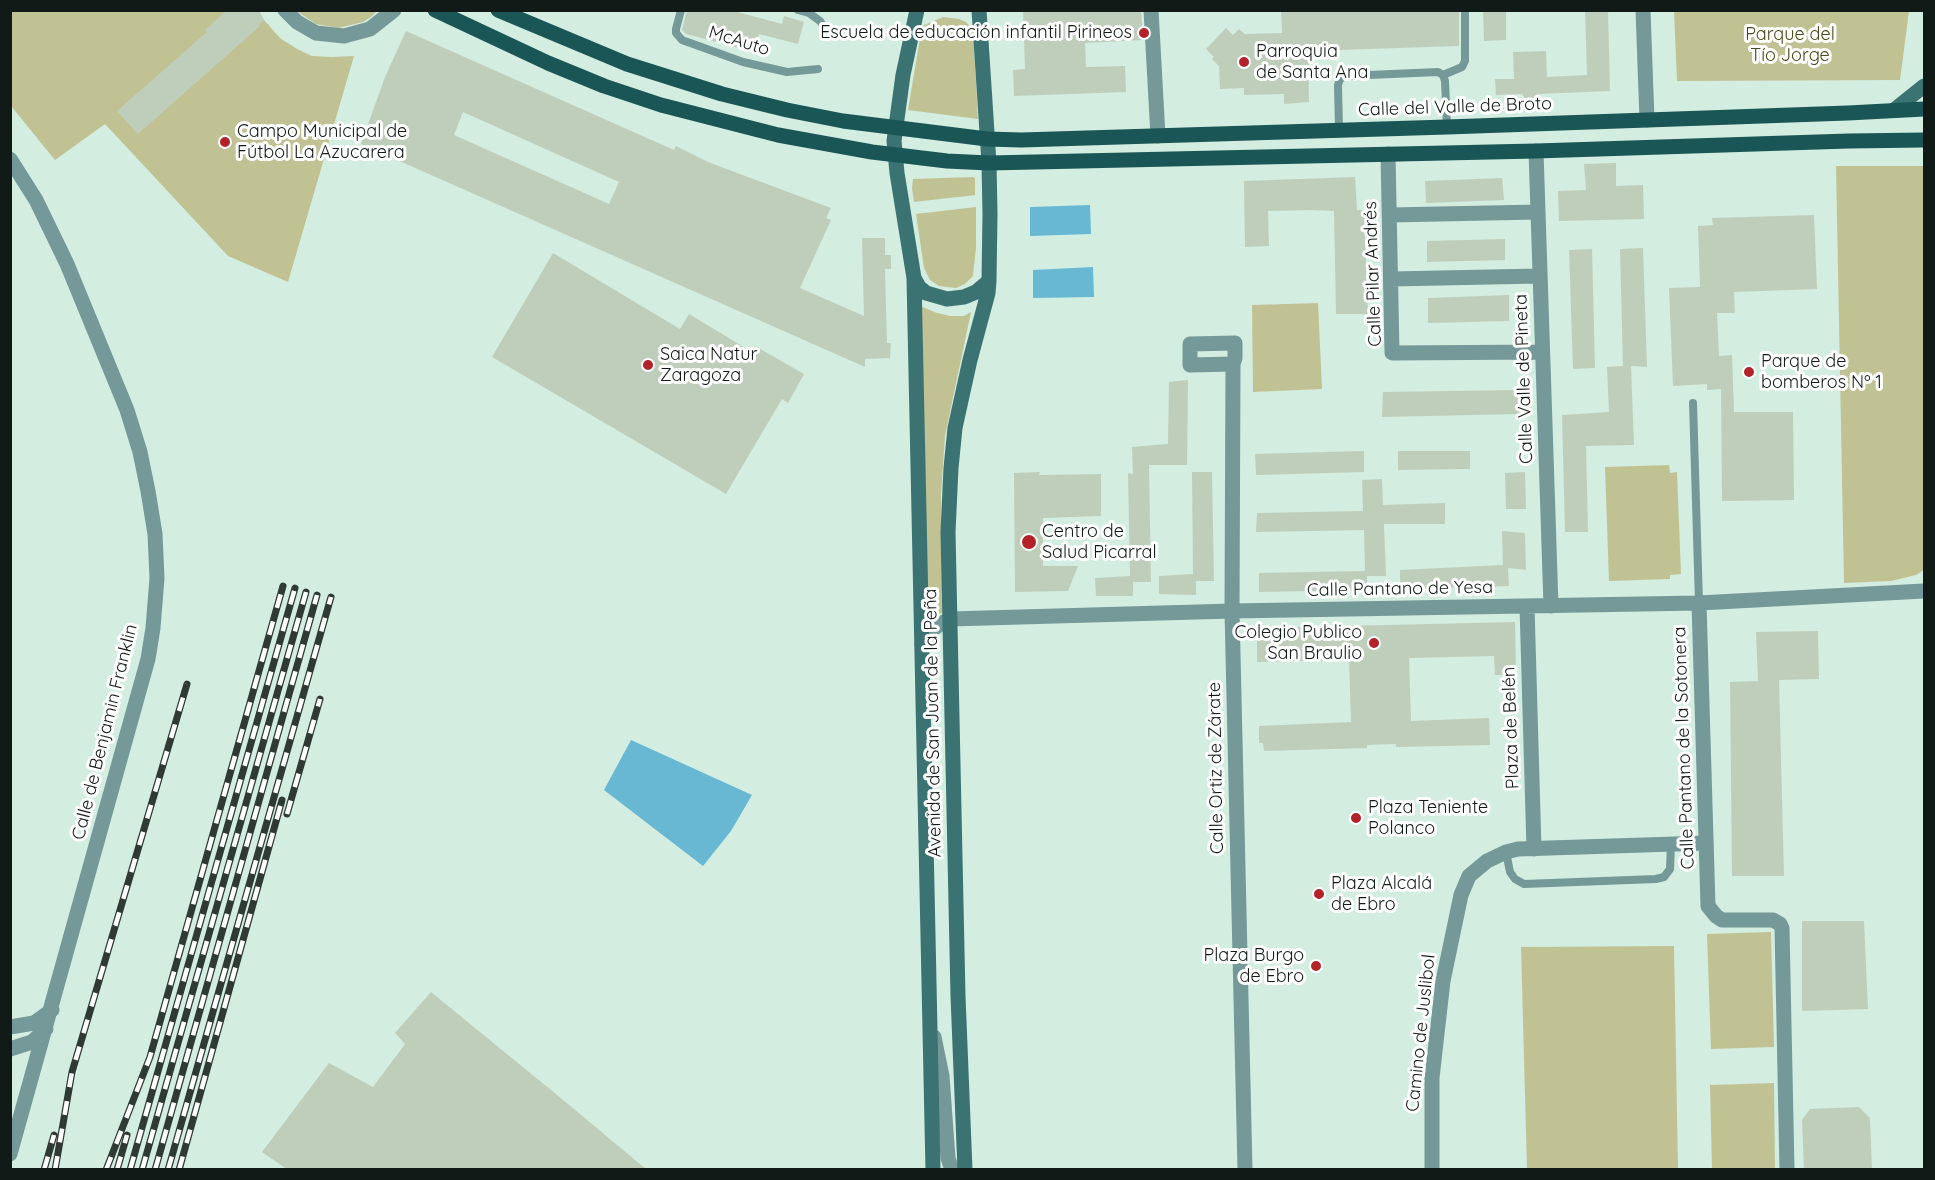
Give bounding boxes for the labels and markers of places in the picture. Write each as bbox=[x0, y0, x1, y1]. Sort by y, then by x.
place label: Escuela de educación infantil Pirineos bbox=[820, 22, 1132, 44]
marker: Escuela de educación infantil Pirineos bbox=[1137, 26, 1151, 40]
place label: Parroquia de Santa Ana bbox=[1256, 41, 1368, 84]
marker: Parroquia de Santa Ana bbox=[1237, 55, 1251, 69]
place label: Campo Municipal de Fútbol La Azucarera bbox=[237, 121, 407, 164]
marker: Campo Municipal de Fútbol La Azucarera bbox=[218, 135, 232, 149]
place label: Saica Natur Zaragoza bbox=[660, 344, 757, 386]
place label: Parque de bomberos Nº 1 bbox=[1761, 351, 1882, 394]
marker: Saica Natur Zaragoza bbox=[641, 358, 655, 372]
marker: Parque de bomberos Nº 1 bbox=[1742, 365, 1756, 379]
place label: Centro de Salud Picarral bbox=[1042, 521, 1157, 564]
marker: Centro de Salud Picarral bbox=[1020, 533, 1038, 551]
place label: Colegio Publico San Braulio bbox=[1234, 622, 1362, 664]
marker: Colegio Publico San Braulio bbox=[1367, 636, 1381, 650]
place label: Plaza Teniente Polanco bbox=[1368, 797, 1488, 840]
marker: Plaza Teniente Polanco bbox=[1349, 811, 1363, 825]
place label: Plaza Alcalá de Ebro bbox=[1331, 873, 1432, 916]
marker: Plaza Alcalá de Ebro bbox=[1312, 887, 1326, 901]
place label: Plaza Burgo de Ebro bbox=[1203, 945, 1304, 988]
marker: Plaza Burgo de Ebro bbox=[1309, 959, 1323, 973]

